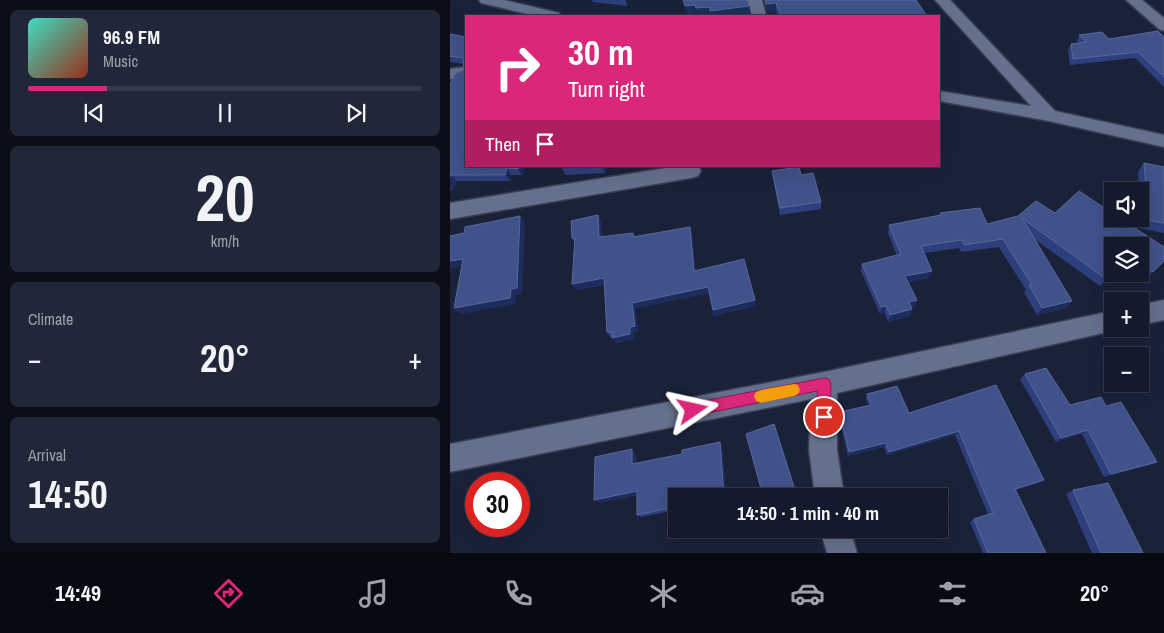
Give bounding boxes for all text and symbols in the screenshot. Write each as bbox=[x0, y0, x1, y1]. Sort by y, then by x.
text: 96.9 FM bbox=[103, 24, 160, 50]
text: 30 m bbox=[568, 29, 633, 76]
icon: right bbox=[485, 35, 550, 100]
text: Music bbox=[103, 50, 138, 72]
text: Turn right bbox=[568, 74, 645, 104]
icon: previous bbox=[80, 99, 108, 127]
icon: pause bbox=[211, 99, 239, 127]
icon: next bbox=[342, 99, 370, 127]
icon: arrive bbox=[531, 130, 559, 158]
text: Then bbox=[485, 131, 521, 157]
text: 20 bbox=[195, 154, 255, 241]
map controls bbox=[1104, 182, 1149, 392]
button: sound bbox=[1104, 182, 1149, 227]
text: km/h bbox=[211, 230, 239, 252]
button: layers bbox=[1104, 237, 1149, 282]
button: + bbox=[1104, 292, 1149, 337]
text: Climate bbox=[28, 308, 73, 330]
text: 20° bbox=[200, 333, 250, 384]
text: − bbox=[28, 340, 41, 378]
text: + bbox=[409, 340, 422, 378]
button: − bbox=[1104, 347, 1149, 392]
position arrow bbox=[666, 383, 718, 435]
pin bbox=[803, 396, 845, 438]
icon: arrive bbox=[810, 403, 838, 431]
text: Arrival bbox=[28, 444, 66, 466]
text: 14:50 bbox=[28, 469, 108, 520]
speed limit sign: 30 bbox=[465, 472, 530, 537]
text: 14:50 · 1 min · 40 m bbox=[737, 500, 879, 526]
icon: directions bbox=[211, 576, 246, 611]
icon: music bbox=[356, 576, 391, 611]
icon: phone bbox=[501, 576, 536, 611]
icon: climate bbox=[646, 576, 681, 611]
icon: car bbox=[790, 576, 825, 611]
icon: filters bbox=[935, 576, 970, 611]
text: 14:49 bbox=[55, 578, 101, 608]
text: 20° bbox=[1080, 578, 1109, 608]

